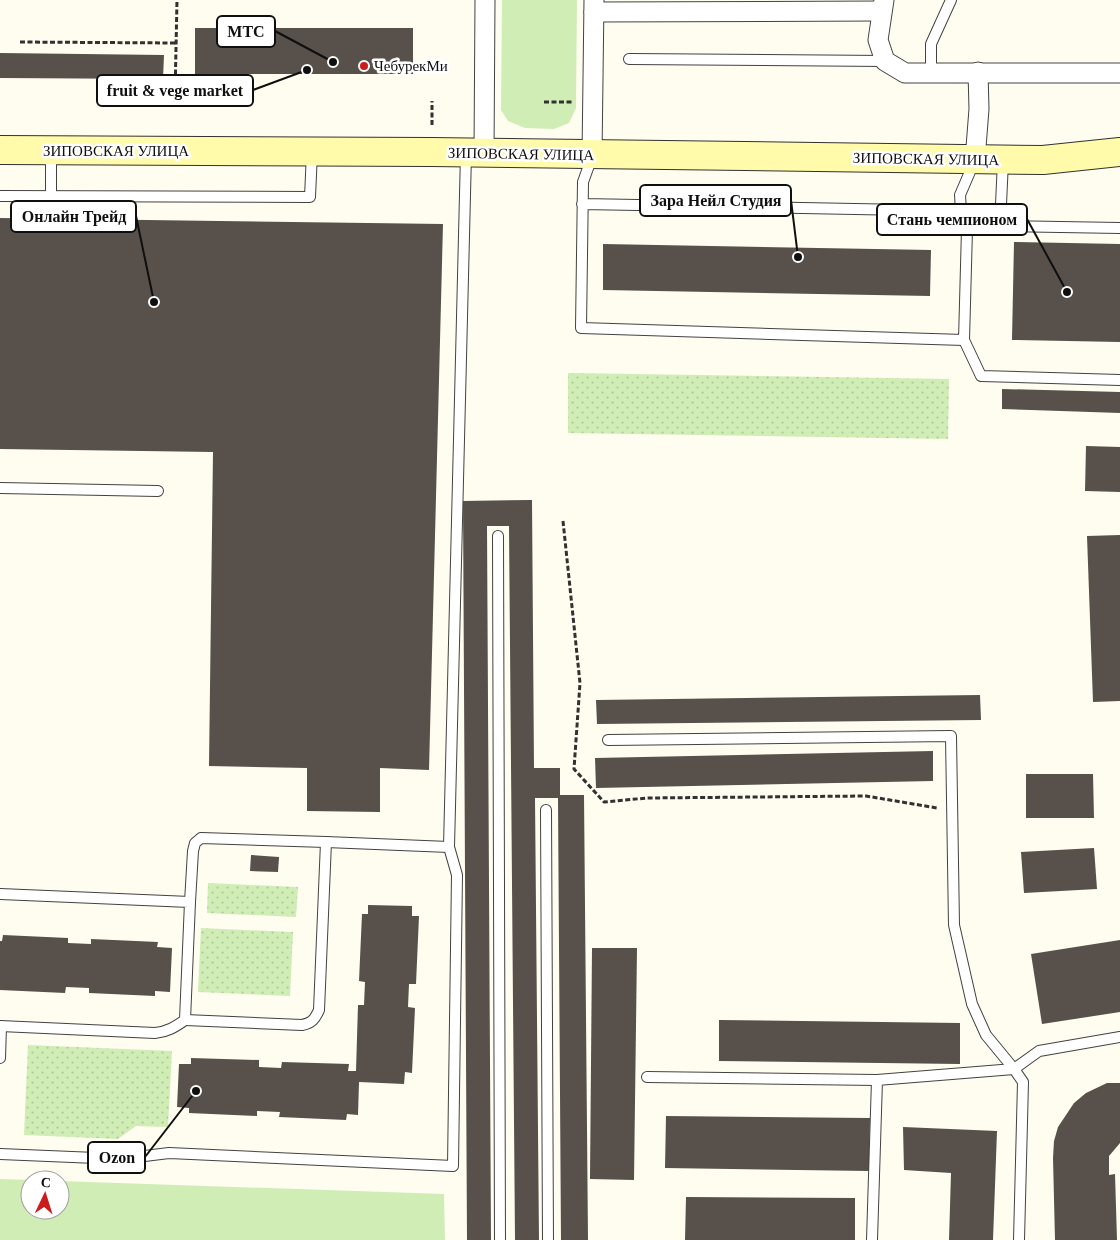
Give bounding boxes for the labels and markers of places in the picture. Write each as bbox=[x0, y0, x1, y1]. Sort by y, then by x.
callout: МТС bbox=[217, 16, 275, 47]
place label: ЧебурекМи bbox=[374, 58, 448, 74]
marker: ЧебурекМи bbox=[358, 60, 370, 72]
callout: fruit & vege market bbox=[97, 75, 253, 106]
callout: Зара Нейл Студия bbox=[640, 185, 791, 216]
callout: Онлайн Трейд bbox=[11, 201, 136, 232]
callout: Стань чемпионом bbox=[877, 204, 1027, 235]
callout: Ozon bbox=[88, 1142, 145, 1173]

